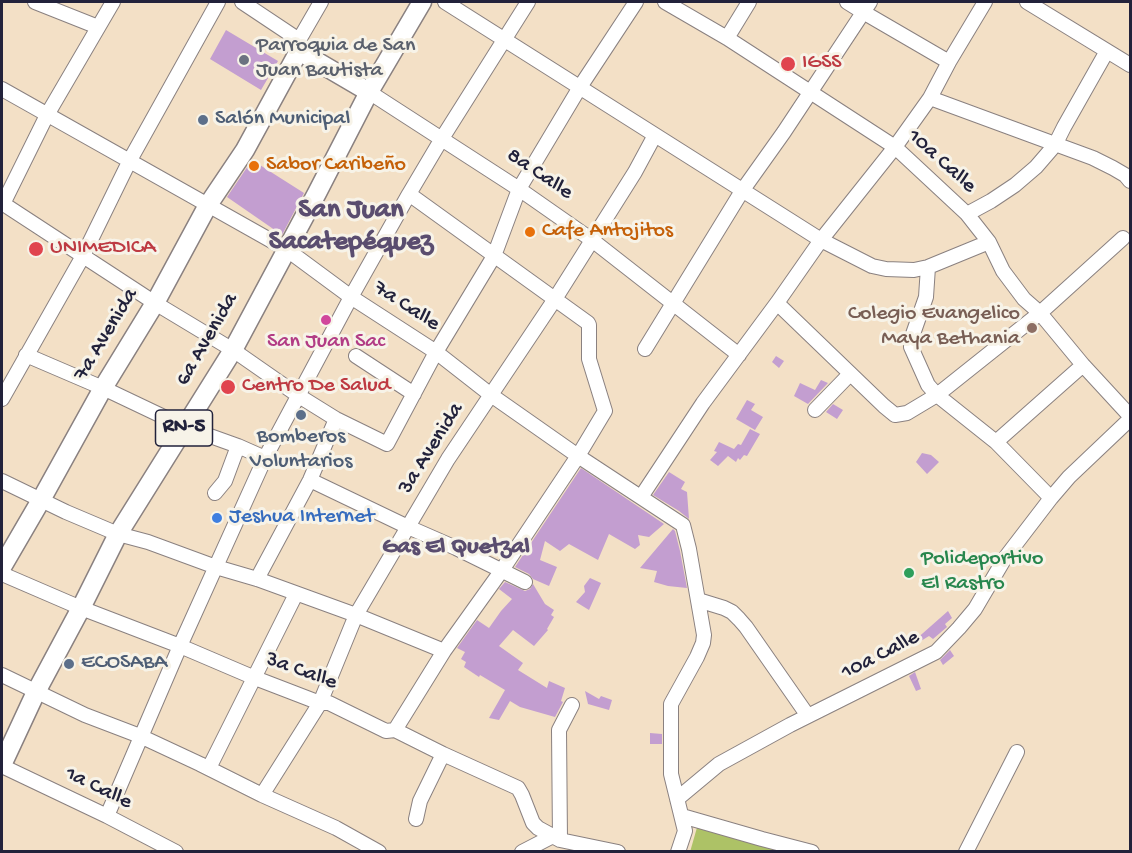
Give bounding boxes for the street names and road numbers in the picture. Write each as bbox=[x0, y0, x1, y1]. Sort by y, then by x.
street label: 10a Calle bbox=[901, 124, 981, 200]
street label: 8a Calle bbox=[501, 143, 577, 207]
street label: 7a Calle bbox=[368, 276, 444, 338]
street label: 7a Avenida bbox=[69, 284, 145, 386]
street label: 6a Avenida bbox=[171, 289, 245, 391]
street label: 3a Avenida bbox=[393, 398, 471, 500]
road number: RN-5 bbox=[156, 410, 213, 446]
street label: 10a Calle bbox=[838, 625, 924, 687]
street label: 3a Calle bbox=[262, 647, 340, 697]
street label: 1a Calle bbox=[60, 761, 136, 817]

